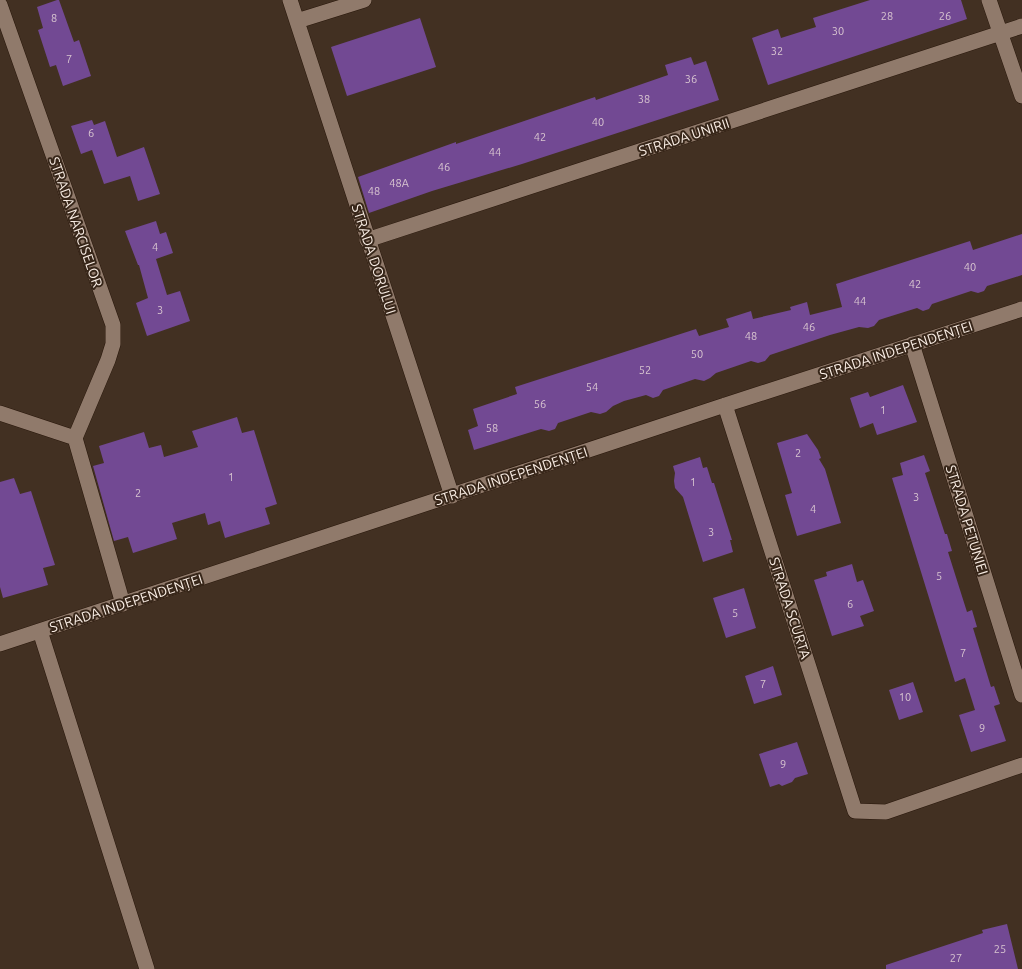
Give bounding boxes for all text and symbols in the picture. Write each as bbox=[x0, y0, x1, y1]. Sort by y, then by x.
house number: 28 bbox=[881, 10, 893, 22]
house number: 26 bbox=[939, 10, 951, 22]
house number: 8 bbox=[51, 12, 57, 24]
house number: 30 bbox=[832, 25, 844, 37]
house number: 32 bbox=[771, 45, 783, 57]
house number: 7 bbox=[66, 53, 72, 65]
house number: 36 bbox=[685, 73, 697, 85]
house number: 38 bbox=[638, 93, 650, 105]
street label: STRADA UNIRII bbox=[637, 115, 731, 159]
house number: 40 bbox=[592, 116, 604, 128]
house number: 6 bbox=[88, 127, 94, 139]
house number: 42 bbox=[534, 131, 546, 143]
house number: 44 bbox=[489, 146, 501, 158]
street label: STRADA NARCISELOR bbox=[46, 155, 106, 289]
house number: 46 bbox=[438, 161, 450, 173]
house number: 48A bbox=[389, 177, 410, 189]
house number: 48 bbox=[368, 185, 380, 197]
street label: STRADA DORULUI bbox=[349, 202, 399, 316]
house number: 4 bbox=[152, 241, 158, 253]
house number: 40 bbox=[964, 261, 976, 273]
house number: 42 bbox=[909, 278, 921, 290]
house number: 44 bbox=[854, 295, 866, 307]
house number: 3 bbox=[157, 304, 163, 316]
street label: STRADA INDEPENDENȚEI bbox=[818, 318, 974, 382]
house number: 46 bbox=[803, 321, 815, 333]
house number: 48 bbox=[745, 330, 757, 342]
house number: 50 bbox=[691, 348, 703, 360]
house number: 52 bbox=[639, 364, 651, 376]
house number: 54 bbox=[586, 381, 598, 393]
house number: 56 bbox=[534, 398, 546, 410]
house number: 1 bbox=[880, 404, 886, 416]
house number: 58 bbox=[486, 422, 498, 434]
street label: STRADA INDEPENDENȚEI bbox=[433, 444, 589, 508]
house number: 2 bbox=[795, 447, 801, 459]
street label: STRADA PETUNIEI bbox=[943, 463, 991, 577]
house number: 1 bbox=[228, 471, 234, 483]
house number: 1 bbox=[690, 476, 696, 488]
house number: 2 bbox=[135, 487, 141, 499]
house number: 3 bbox=[913, 491, 919, 503]
house number: 4 bbox=[810, 503, 816, 515]
house number: 3 bbox=[708, 526, 714, 538]
street label: STRADA SCURTA bbox=[766, 555, 814, 661]
house number: 5 bbox=[936, 570, 942, 582]
street label: STRADA INDEPENDENȚEI bbox=[48, 571, 204, 635]
house number: 6 bbox=[847, 598, 853, 610]
house number: 5 bbox=[732, 607, 738, 619]
house number: 7 bbox=[960, 647, 966, 659]
house number: 7 bbox=[760, 678, 766, 690]
house number: 10 bbox=[899, 691, 911, 703]
house number: 9 bbox=[979, 722, 985, 734]
house number: 9 bbox=[780, 758, 786, 770]
house number: 25 bbox=[994, 943, 1006, 955]
house number: 27 bbox=[950, 952, 962, 964]

